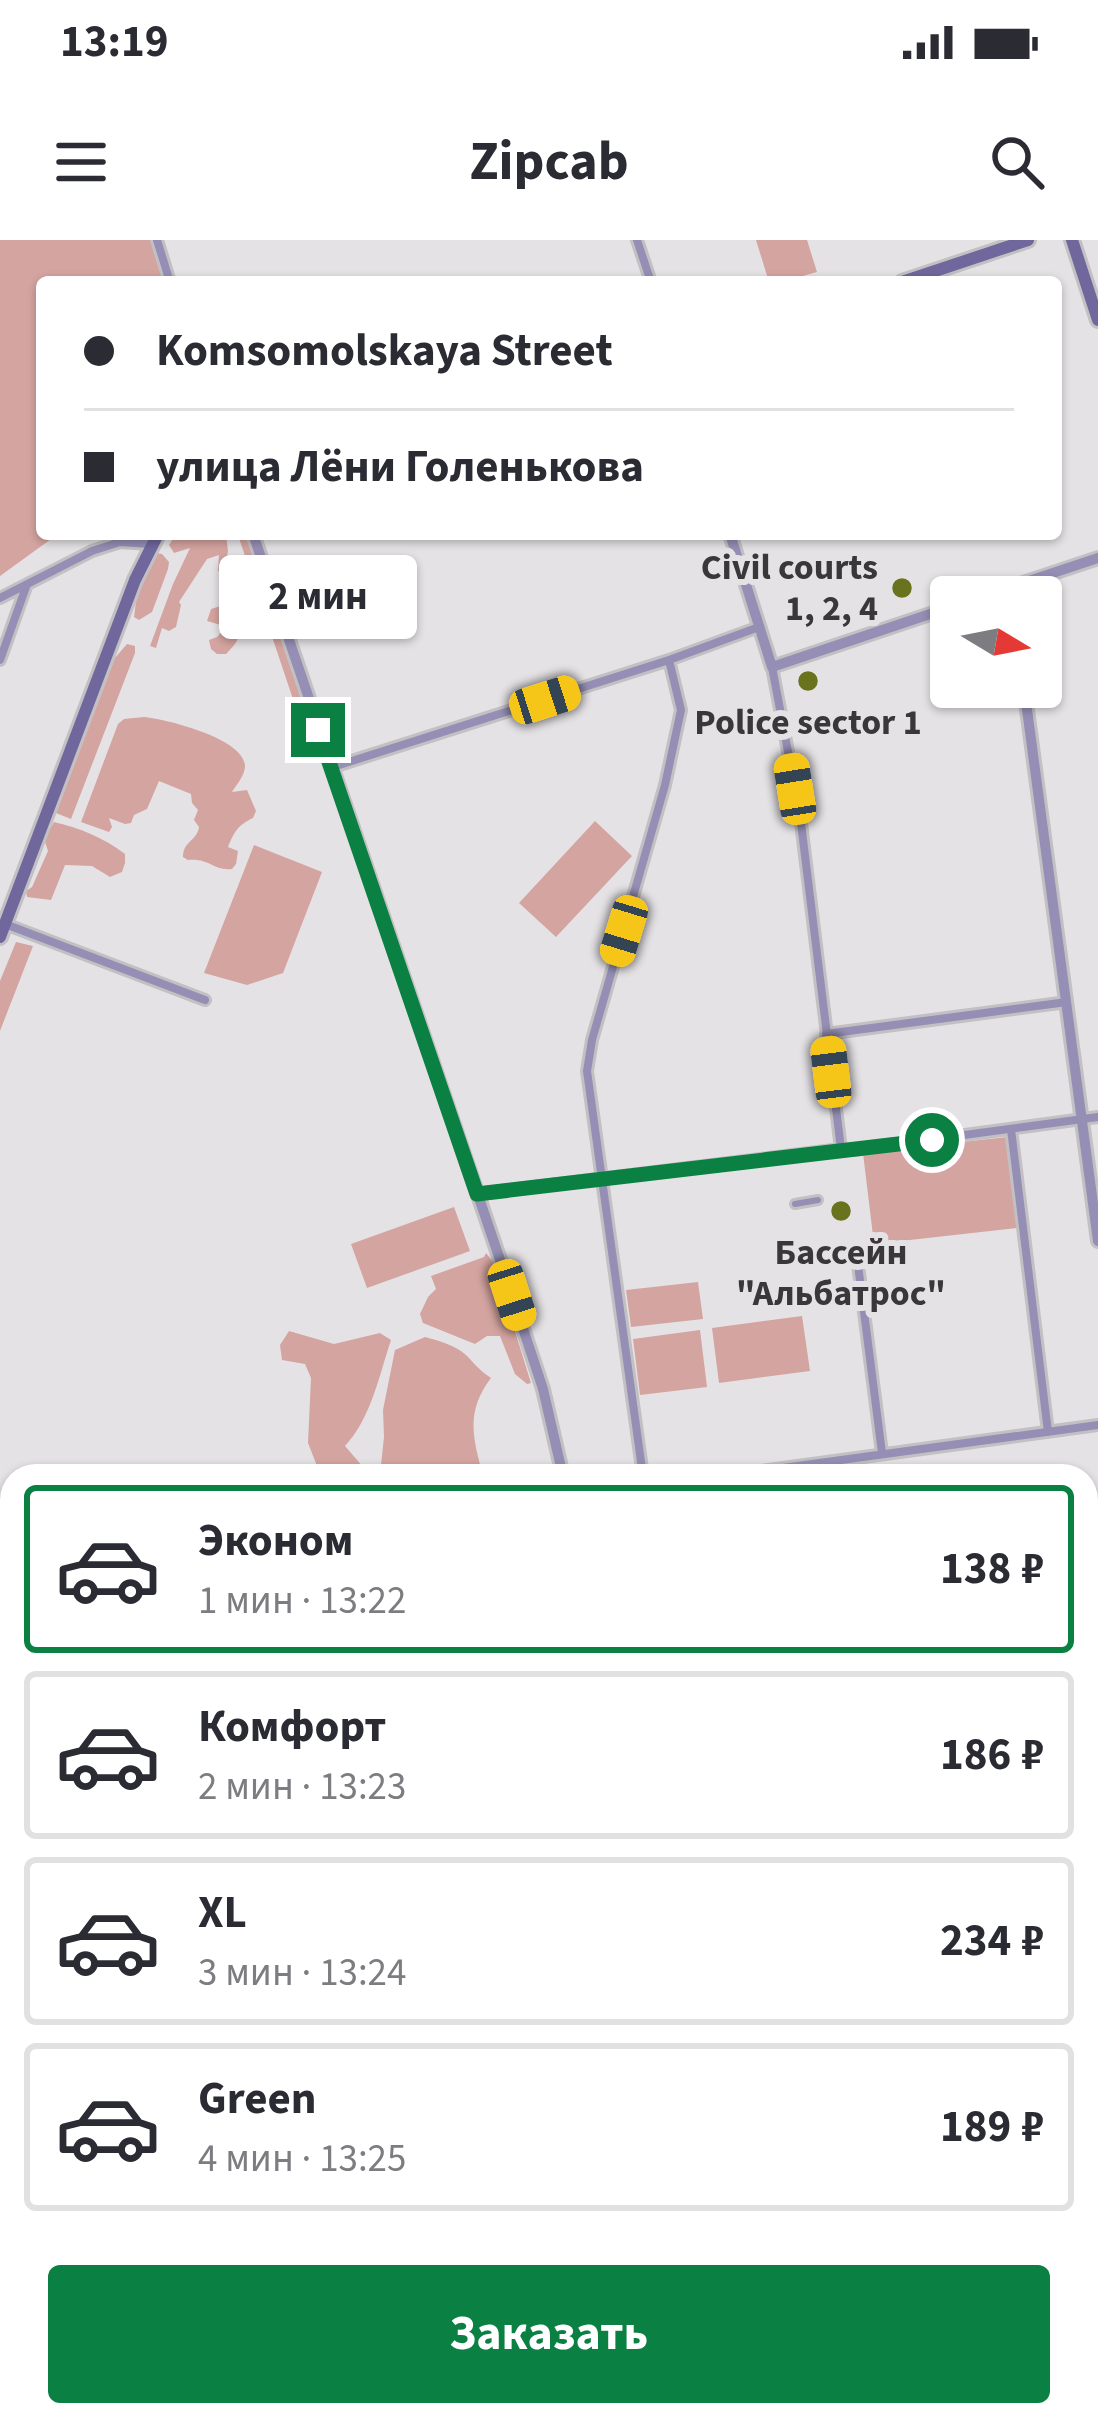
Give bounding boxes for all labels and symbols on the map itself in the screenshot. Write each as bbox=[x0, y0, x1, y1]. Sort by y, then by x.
place label: Civil courts 1, 2, 4 bbox=[701, 542, 878, 634]
callout: 2 мин bbox=[219, 556, 417, 640]
marker: Civil courts 1, 2, 4 bbox=[889, 575, 915, 601]
north arrow bbox=[930, 576, 1062, 708]
marker: Police sector 1 bbox=[795, 668, 821, 694]
car bbox=[505, 672, 585, 728]
place label: Police sector 1 bbox=[694, 697, 922, 748]
route end bbox=[291, 703, 345, 757]
car bbox=[772, 751, 818, 827]
car bbox=[596, 891, 652, 971]
car bbox=[809, 1034, 853, 1110]
route start bbox=[905, 1113, 959, 1167]
marker: Бассейн "Альбатрос" bbox=[828, 1198, 854, 1224]
place label: Бассейн "Альбатрос" bbox=[736, 1227, 946, 1319]
car bbox=[484, 1255, 540, 1335]

